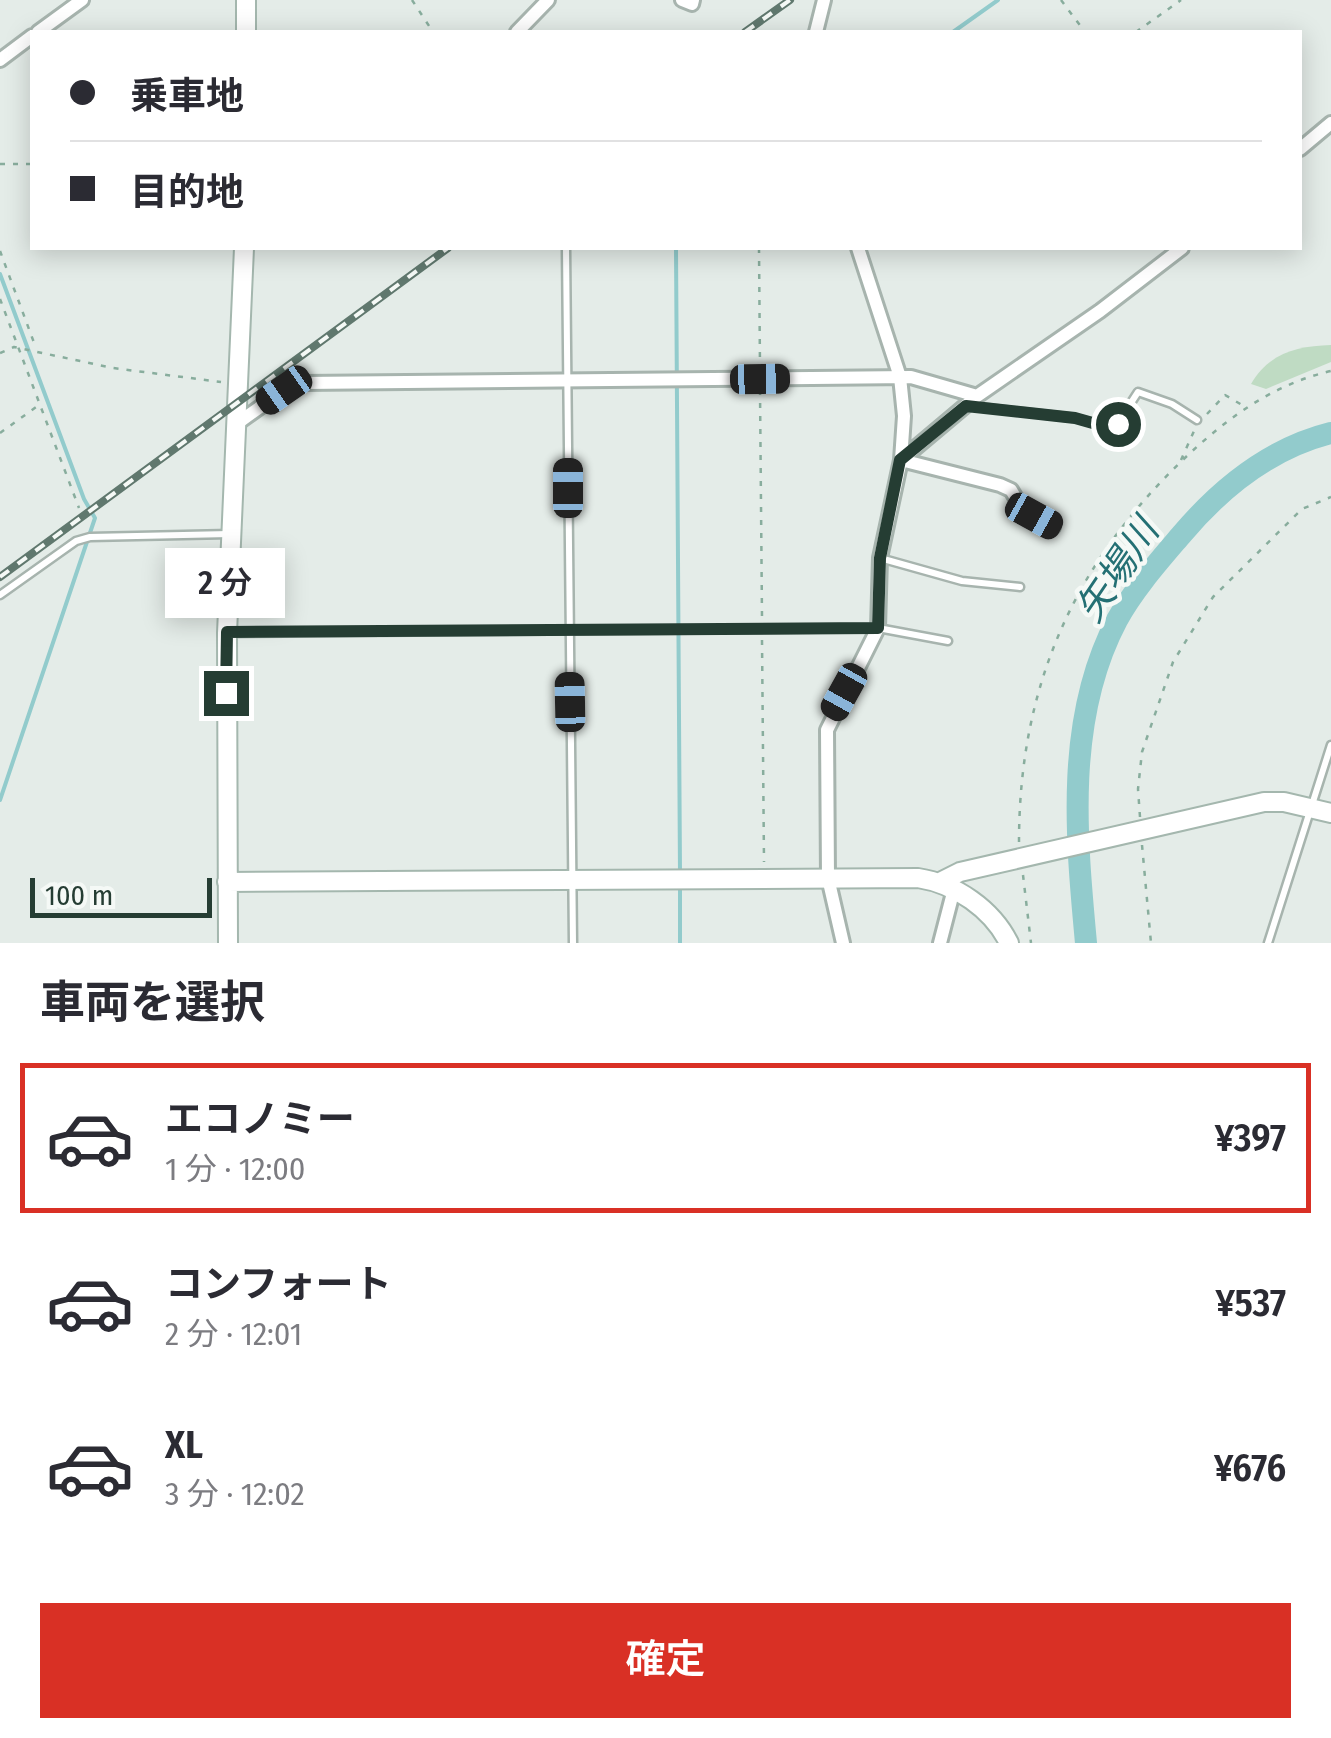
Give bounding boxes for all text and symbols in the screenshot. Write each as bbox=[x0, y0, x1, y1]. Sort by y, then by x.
text: 乗車地 bbox=[130, 73, 244, 119]
text: 目的地 bbox=[130, 169, 244, 215]
car bbox=[251, 361, 317, 419]
car bbox=[730, 363, 790, 395]
route start bbox=[1096, 402, 1141, 447]
car bbox=[553, 458, 583, 518]
car bbox=[1000, 488, 1068, 544]
water label: 矢場川 bbox=[1066, 507, 1170, 630]
callout: 2 分 bbox=[166, 548, 286, 618]
text: 2 分 bbox=[198, 564, 252, 602]
car bbox=[816, 658, 872, 726]
route end bbox=[204, 671, 249, 716]
car bbox=[554, 672, 586, 732]
scale bar bbox=[30, 873, 212, 918]
text: 100 m bbox=[45, 879, 113, 912]
text: 車両を選択 bbox=[40, 976, 265, 1030]
icon: car bbox=[45, 1093, 135, 1183]
text: エコノミー bbox=[165, 1096, 355, 1142]
text: ¥397 bbox=[1215, 1115, 1286, 1161]
text: 1 分 · 12:00 bbox=[165, 1150, 306, 1188]
icon: car bbox=[45, 1258, 135, 1348]
text: コンフォート bbox=[165, 1261, 392, 1307]
text: ¥537 bbox=[1215, 1280, 1286, 1326]
text: 2 分 · 12:01 bbox=[165, 1315, 302, 1353]
text: XL bbox=[165, 1422, 203, 1468]
icon: car bbox=[45, 1423, 135, 1513]
text: ¥676 bbox=[1214, 1445, 1286, 1491]
text: 3 分 · 12:02 bbox=[165, 1475, 305, 1513]
button: 確定 bbox=[40, 1603, 1291, 1718]

